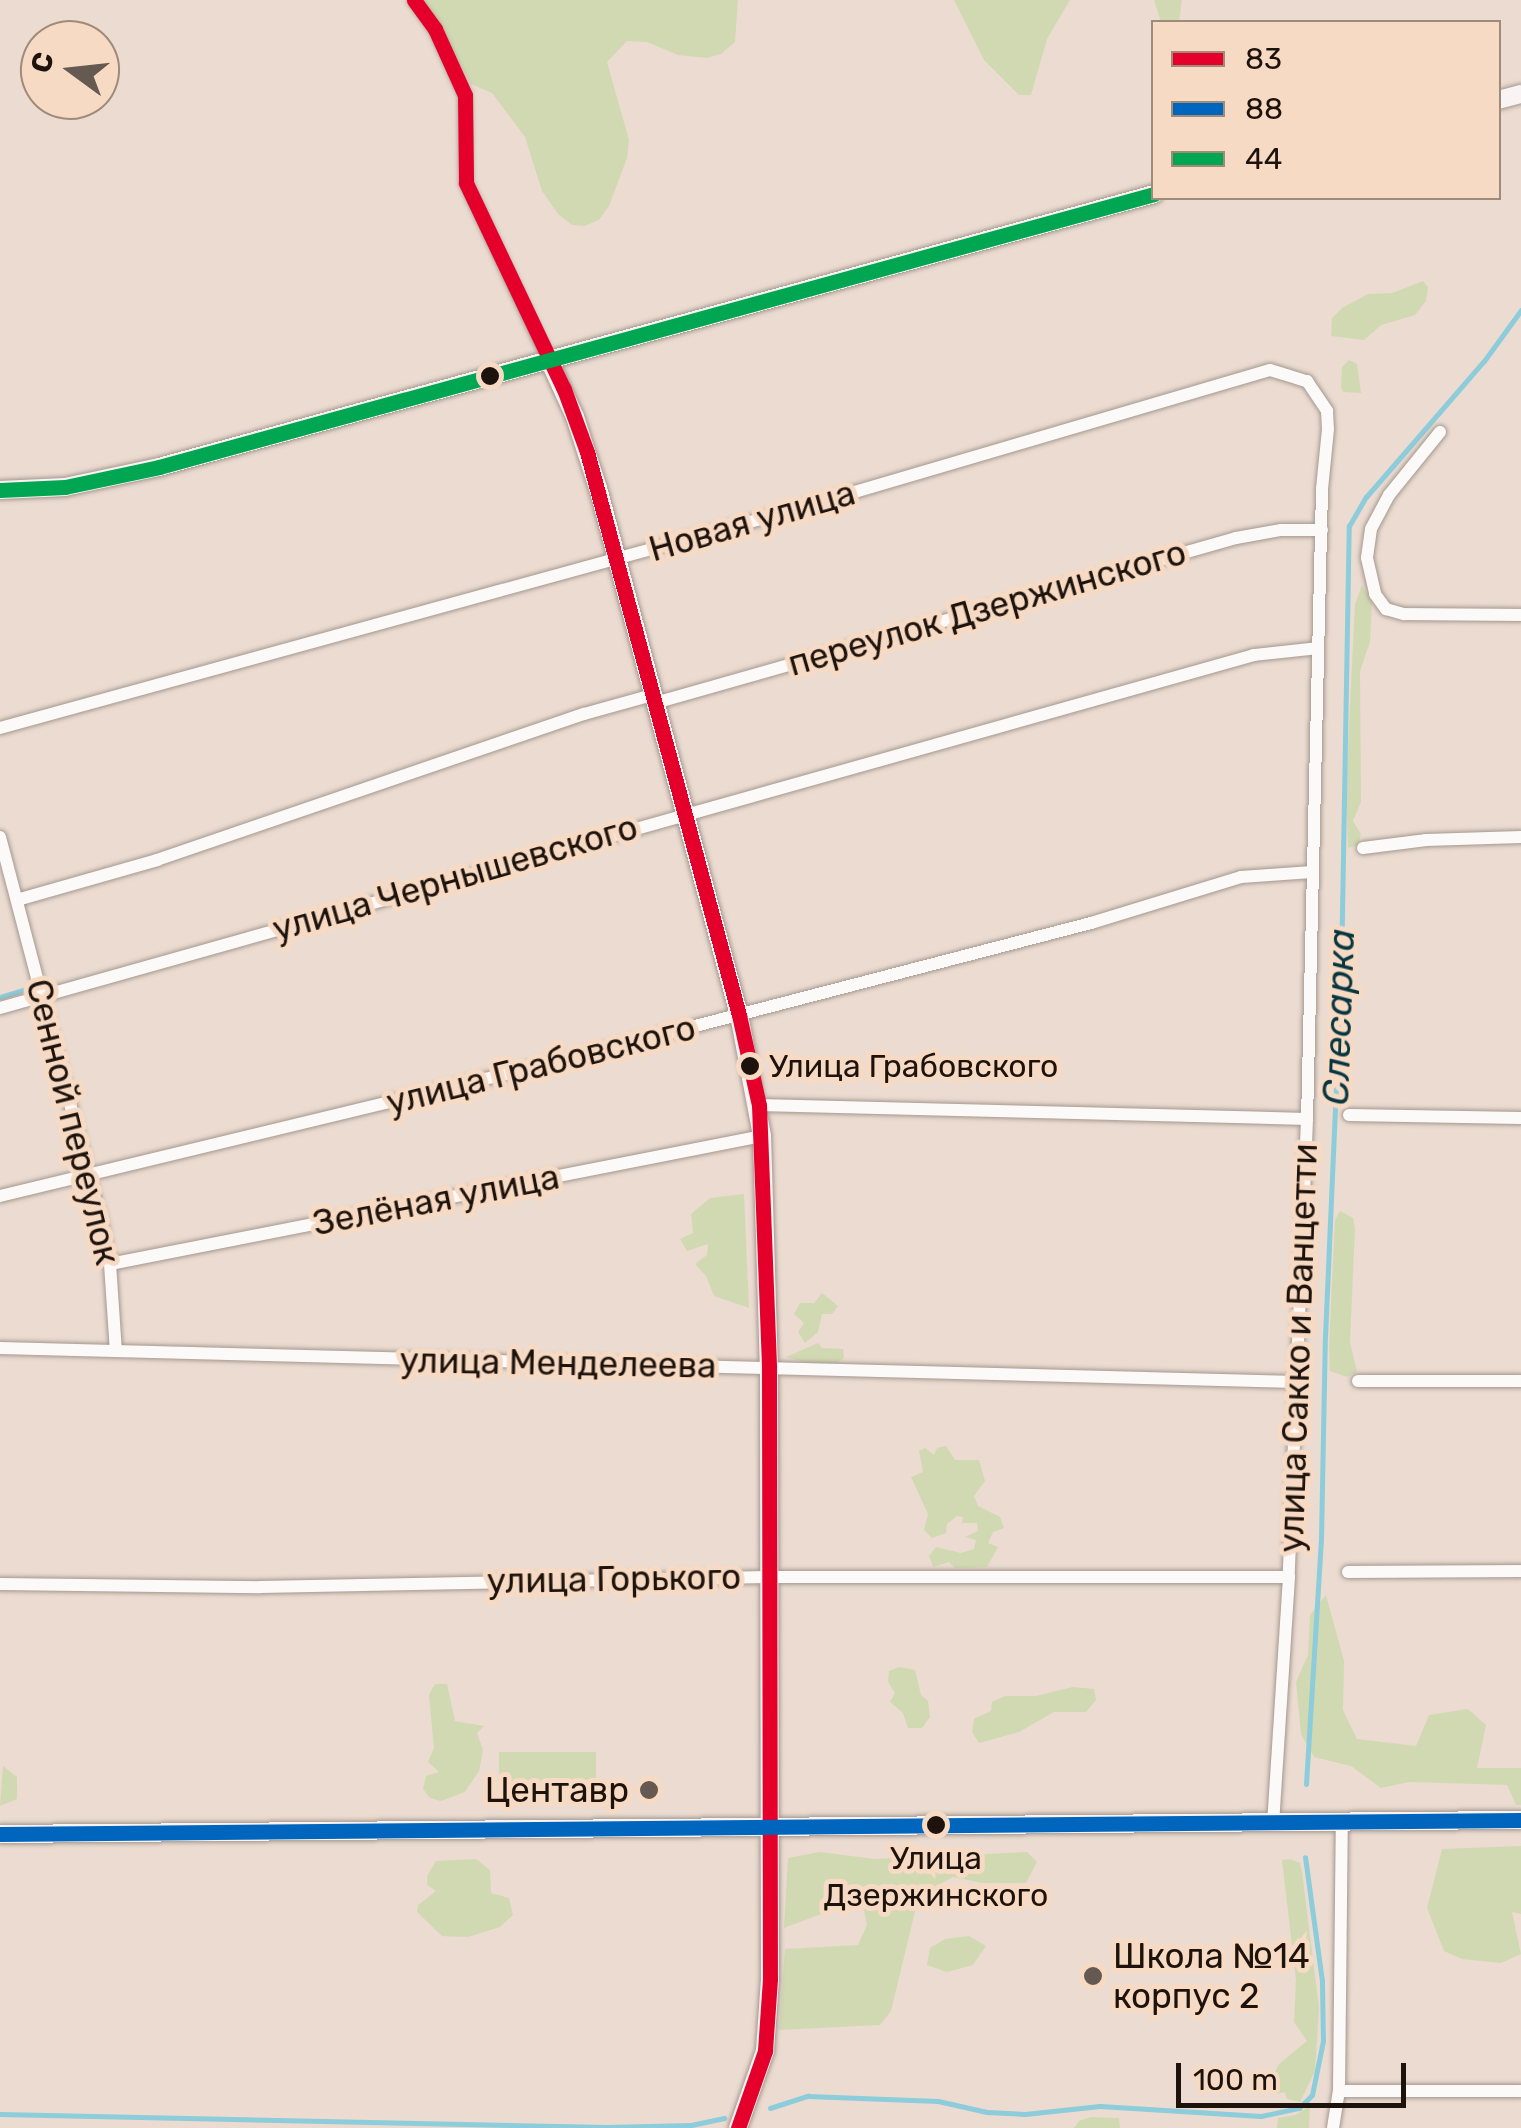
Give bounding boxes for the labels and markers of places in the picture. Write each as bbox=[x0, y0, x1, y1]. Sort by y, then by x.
unlabelled marker bbox=[480, 366, 500, 386]
place label: Улица Грабовского bbox=[769, 1047, 1058, 1085]
marker: Улица Грабовского bbox=[740, 1056, 760, 1076]
place label: Центавр bbox=[485, 1769, 629, 1811]
marker: Центавр bbox=[638, 1779, 660, 1801]
marker: Улица Дзержинского bbox=[926, 1815, 946, 1835]
place label: Улица Дзержинского bbox=[824, 1840, 1048, 1915]
place label: Школа №14 корпус 2 bbox=[1113, 1935, 1310, 2017]
marker: Школа №14 корпус 2 bbox=[1082, 1965, 1104, 1987]

